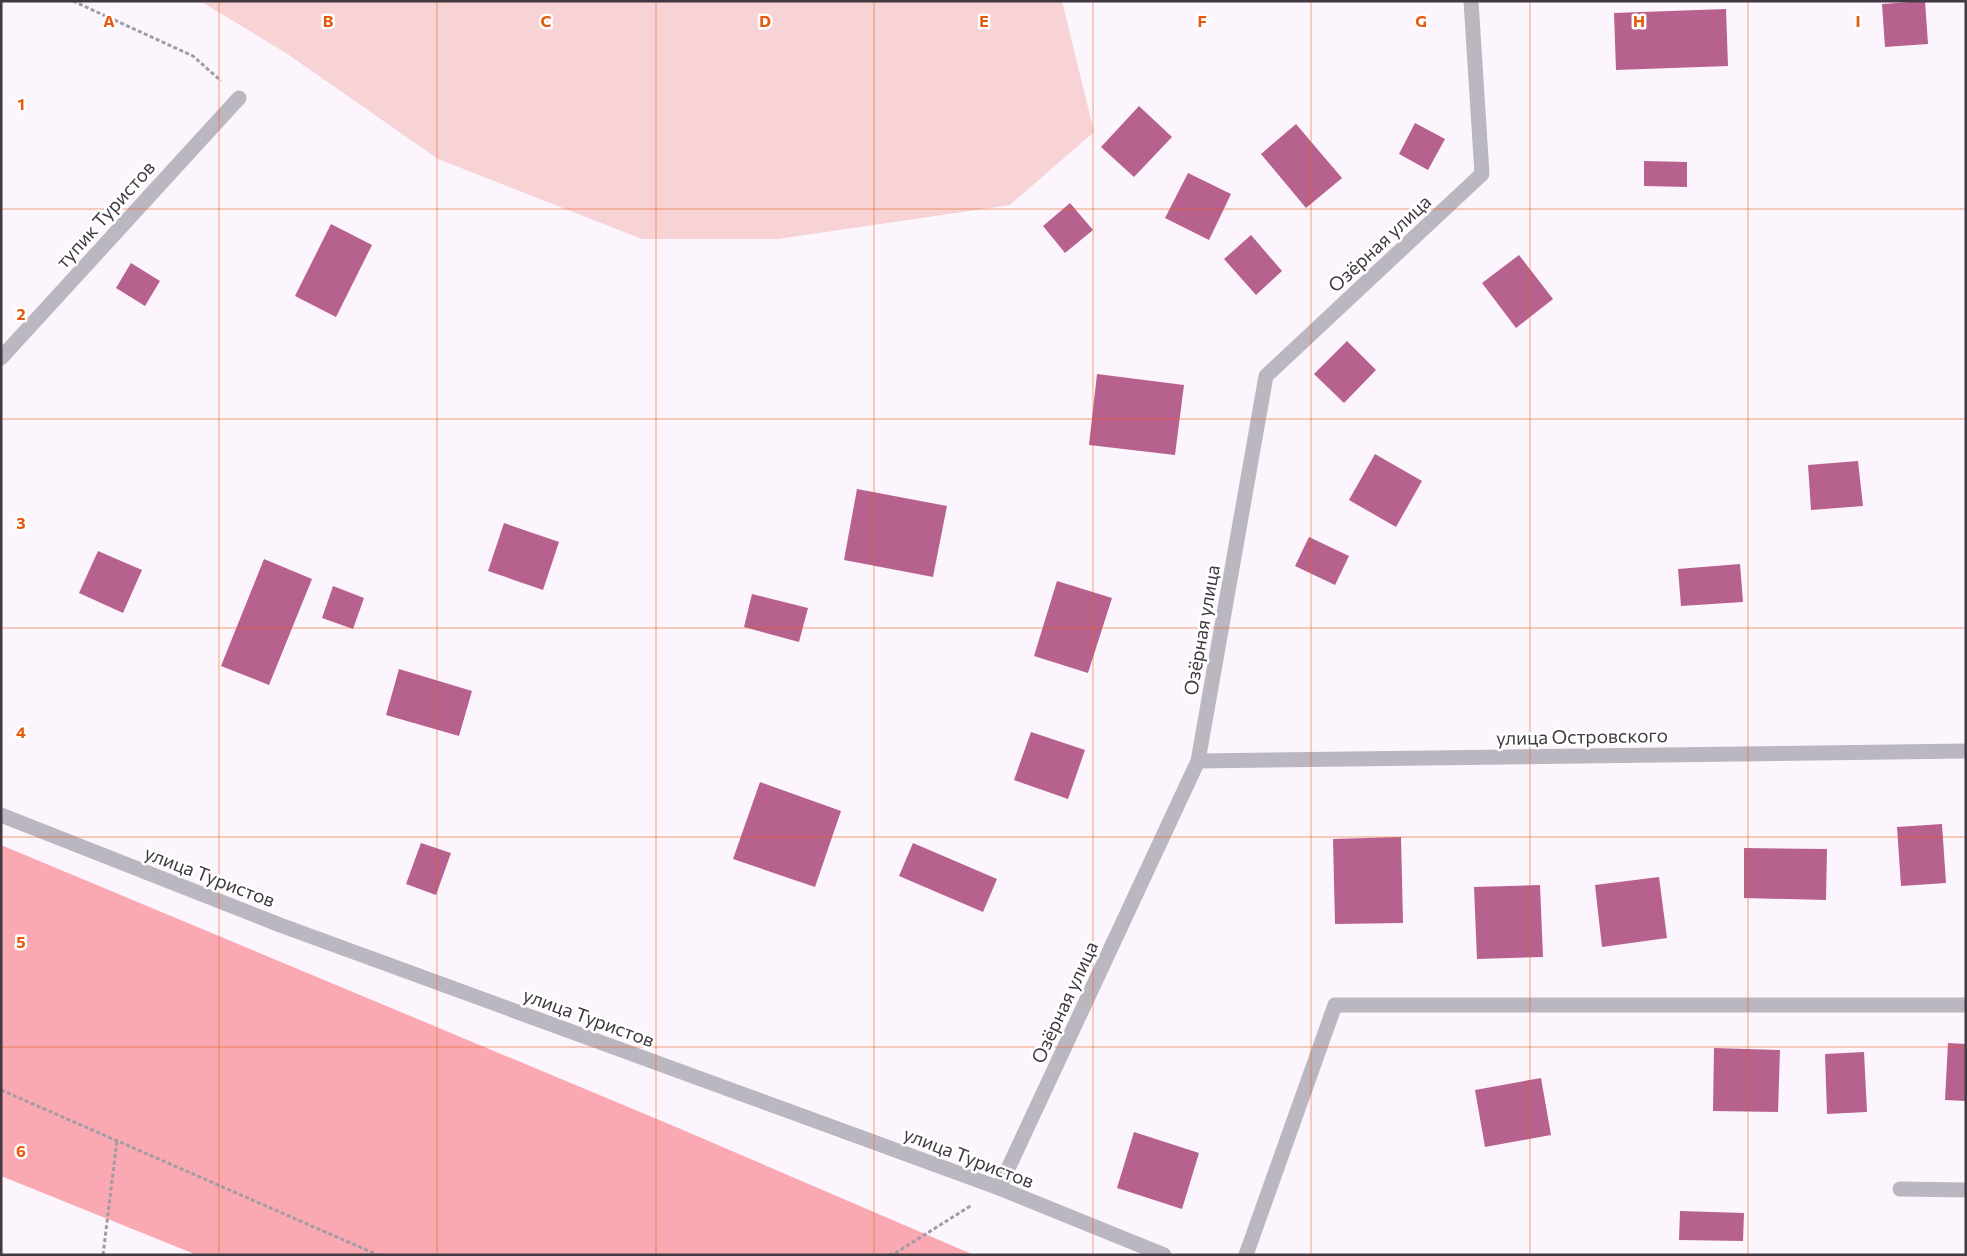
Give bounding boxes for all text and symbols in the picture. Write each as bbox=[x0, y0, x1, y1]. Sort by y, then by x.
text: A bbox=[103, 11, 115, 30]
text: B bbox=[323, 11, 334, 30]
text: C bbox=[541, 11, 552, 30]
text: D bbox=[759, 11, 771, 30]
text: E bbox=[979, 11, 989, 30]
text: F bbox=[1197, 11, 1207, 30]
text: G bbox=[1415, 11, 1427, 30]
text: H bbox=[1633, 11, 1645, 30]
text: I bbox=[1855, 11, 1861, 30]
text: 1 bbox=[17, 94, 25, 113]
street label: тупик Туристов bbox=[51, 156, 159, 272]
street label: Озёрная улица bbox=[1323, 190, 1435, 296]
text: 2 bbox=[16, 304, 26, 323]
text: 3 bbox=[16, 513, 26, 532]
street label: Озёрная улица bbox=[1178, 563, 1224, 697]
text: 4 bbox=[16, 722, 26, 741]
street label: улица Островского bbox=[1496, 723, 1668, 749]
street label: улица Туристов bbox=[141, 841, 279, 911]
text: 5 bbox=[16, 932, 26, 951]
street label: Озёрная улица bbox=[1026, 937, 1102, 1067]
street label: улица Туристов bbox=[520, 983, 658, 1051]
street label: улица Туристов bbox=[900, 1122, 1038, 1192]
text: 6 bbox=[16, 1141, 26, 1160]

